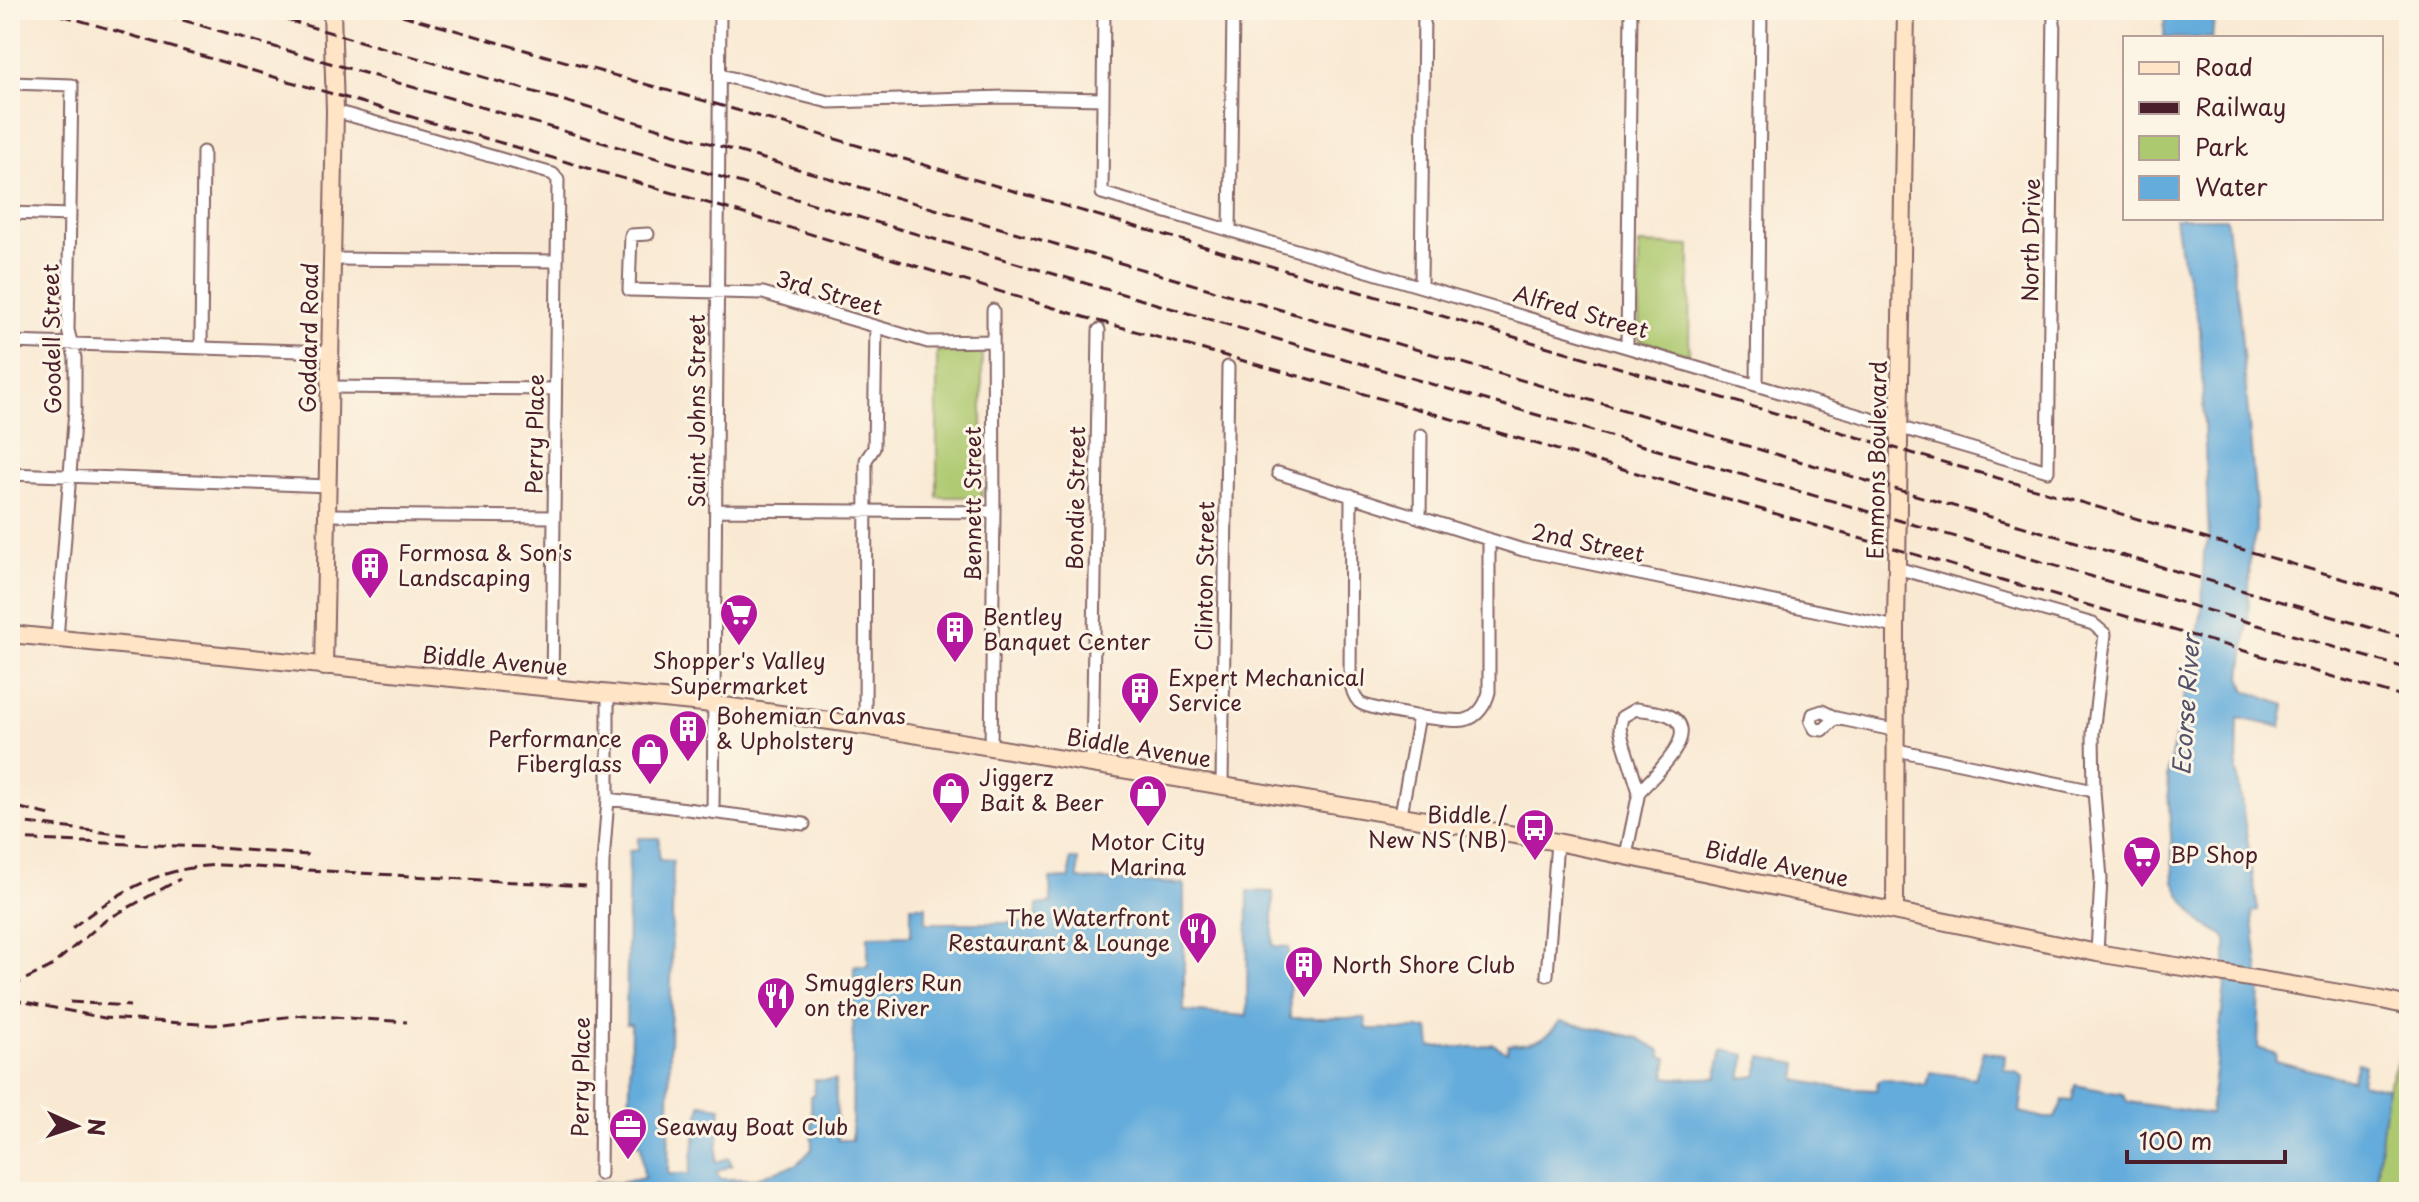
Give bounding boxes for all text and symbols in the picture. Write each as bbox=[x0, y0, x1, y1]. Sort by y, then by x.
legend bbox=[2123, 36, 2383, 220]
text: Road bbox=[2195, 48, 2253, 84]
text: Railway bbox=[2195, 88, 2286, 124]
text: Park bbox=[2195, 128, 2249, 164]
text: Water bbox=[2195, 168, 2268, 204]
street label: North Drive bbox=[2012, 178, 2047, 302]
street label: 3rd Street bbox=[772, 261, 887, 323]
street label: Goodell Street bbox=[33, 263, 68, 415]
street label: Goddard Road bbox=[290, 263, 325, 413]
street label: Alfred Street bbox=[1510, 276, 1653, 346]
street label: Saint Johns Street bbox=[679, 314, 712, 508]
street label: Emmons Boulevard bbox=[1857, 360, 1894, 560]
street label: Perry Place bbox=[516, 374, 551, 494]
street label: Bennett Street bbox=[955, 426, 988, 582]
street label: Bondie Street bbox=[1057, 426, 1092, 570]
street label: Clinton Street bbox=[1186, 501, 1221, 651]
street label: 2nd Street bbox=[1529, 513, 1648, 570]
place label: Formosa & Son's Landscaping bbox=[398, 535, 572, 593]
building icon: Formosa & Son's Landscaping bbox=[349, 545, 391, 600]
supermarket icon: Shopper's Valley Supermarket bbox=[718, 592, 760, 647]
place label: Bentley Banquet Center bbox=[983, 599, 1151, 657]
building icon: Bentley Banquet Center bbox=[934, 609, 976, 664]
water label: Ecorse River bbox=[2162, 630, 2208, 776]
street label: Biddle Avenue bbox=[421, 637, 569, 682]
place label: Shopper's Valley Supermarket bbox=[652, 643, 826, 701]
place label: Expert Mechanical Service bbox=[1168, 660, 1365, 718]
building icon: Expert Mechanical Service bbox=[1119, 670, 1161, 725]
place label: Bohemian Canvas & Upholstery bbox=[716, 698, 906, 756]
building icon: Bohemian Canvas & Upholstery bbox=[667, 708, 709, 763]
street label: Biddle Avenue bbox=[1064, 719, 1214, 774]
place label: Performance Fiberglass bbox=[488, 721, 622, 779]
shop icon: Performance Fiberglass bbox=[629, 731, 671, 786]
place label: Jiggerz Bait & Beer bbox=[979, 760, 1104, 818]
shop icon: Jiggerz Bait & Beer bbox=[930, 770, 972, 825]
shop icon: Motor City Marina bbox=[1127, 773, 1169, 828]
place label: Biddle / New NS (NB) bbox=[1368, 797, 1507, 855]
bus stop icon: Biddle / New NS (NB) bbox=[1514, 807, 1556, 862]
place label: Motor City Marina bbox=[1091, 824, 1205, 882]
street label: Biddle Avenue bbox=[1702, 831, 1852, 894]
supermarket icon: BP Shop bbox=[2121, 834, 2163, 889]
place label: BP Shop bbox=[2170, 837, 2258, 870]
place label: The Waterfront Restaurant & Lounge bbox=[948, 900, 1170, 958]
restaurant icon: The Waterfront Restaurant & Lounge bbox=[1177, 910, 1219, 965]
building icon: North Shore Club bbox=[1283, 944, 1325, 999]
place label: North Shore Club bbox=[1332, 947, 1515, 980]
place label: Smugglers Run on the River bbox=[804, 965, 962, 1023]
restaurant icon: Smugglers Run on the River bbox=[755, 975, 797, 1030]
street label: Perry Place bbox=[562, 1017, 597, 1137]
north arrow bbox=[36, 1086, 116, 1166]
office icon: Seaway Boat Club bbox=[607, 1106, 649, 1161]
place label: Seaway Boat Club bbox=[656, 1109, 848, 1142]
scale bar bbox=[2127, 1114, 2285, 1164]
text: N bbox=[81, 1118, 114, 1137]
text: 100 m bbox=[2139, 1122, 2212, 1158]

